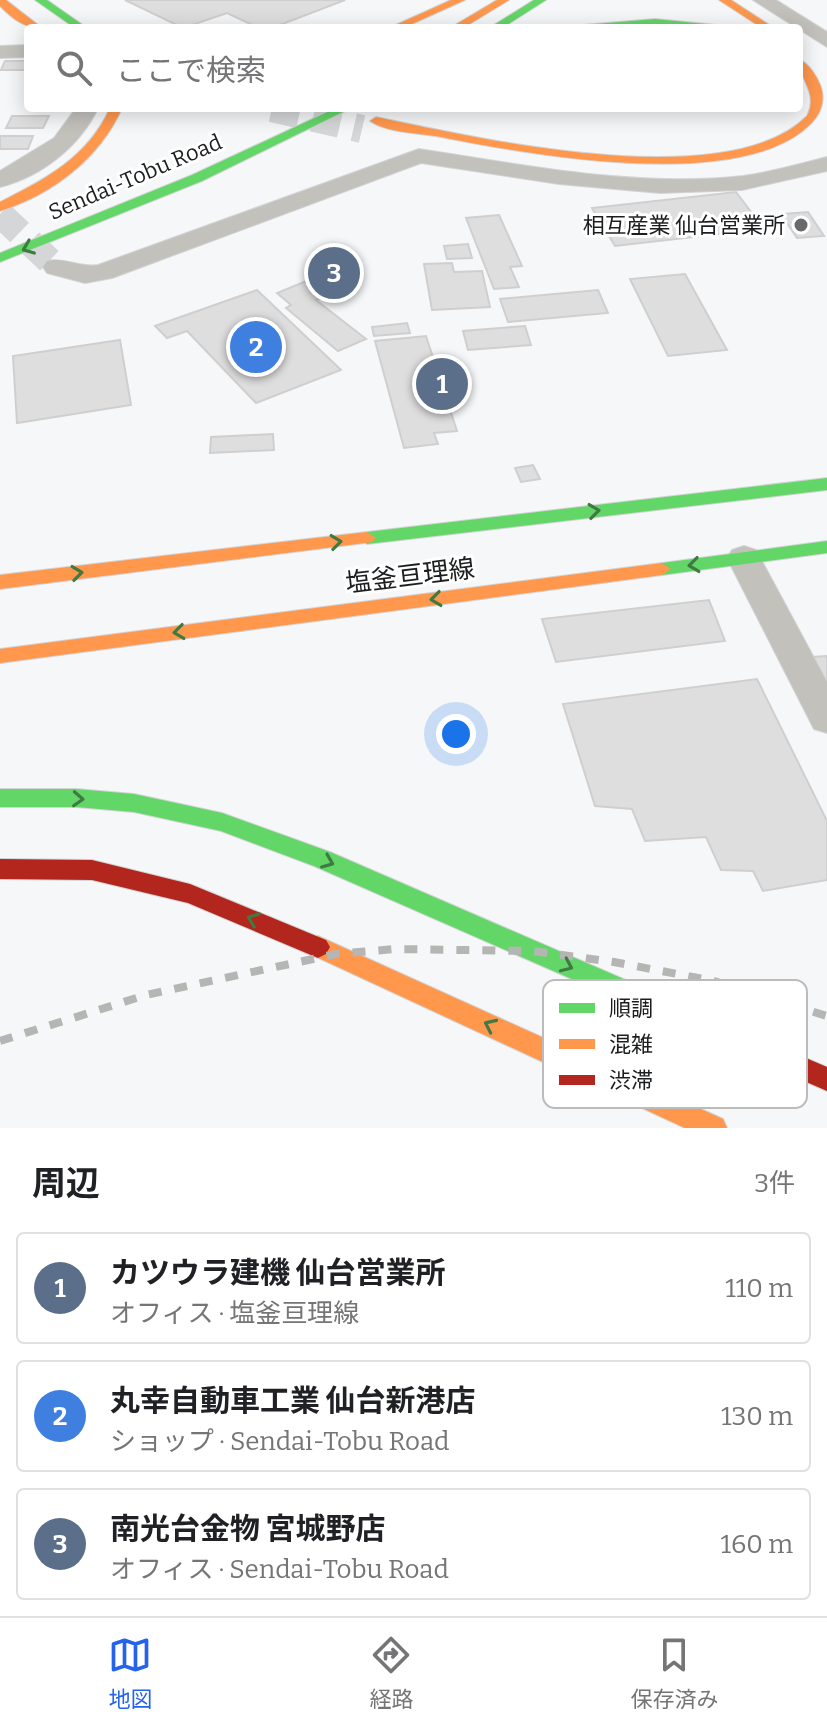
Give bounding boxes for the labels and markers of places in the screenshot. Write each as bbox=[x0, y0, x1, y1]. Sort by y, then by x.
place label: 相互産業 仙台営業所 bbox=[583, 212, 785, 239]
marker: 相互産業 仙台営業所 bbox=[792, 216, 810, 234]
pin: 3 bbox=[308, 243, 360, 303]
pin: 2 bbox=[230, 317, 282, 377]
pin: 1 bbox=[416, 354, 468, 414]

